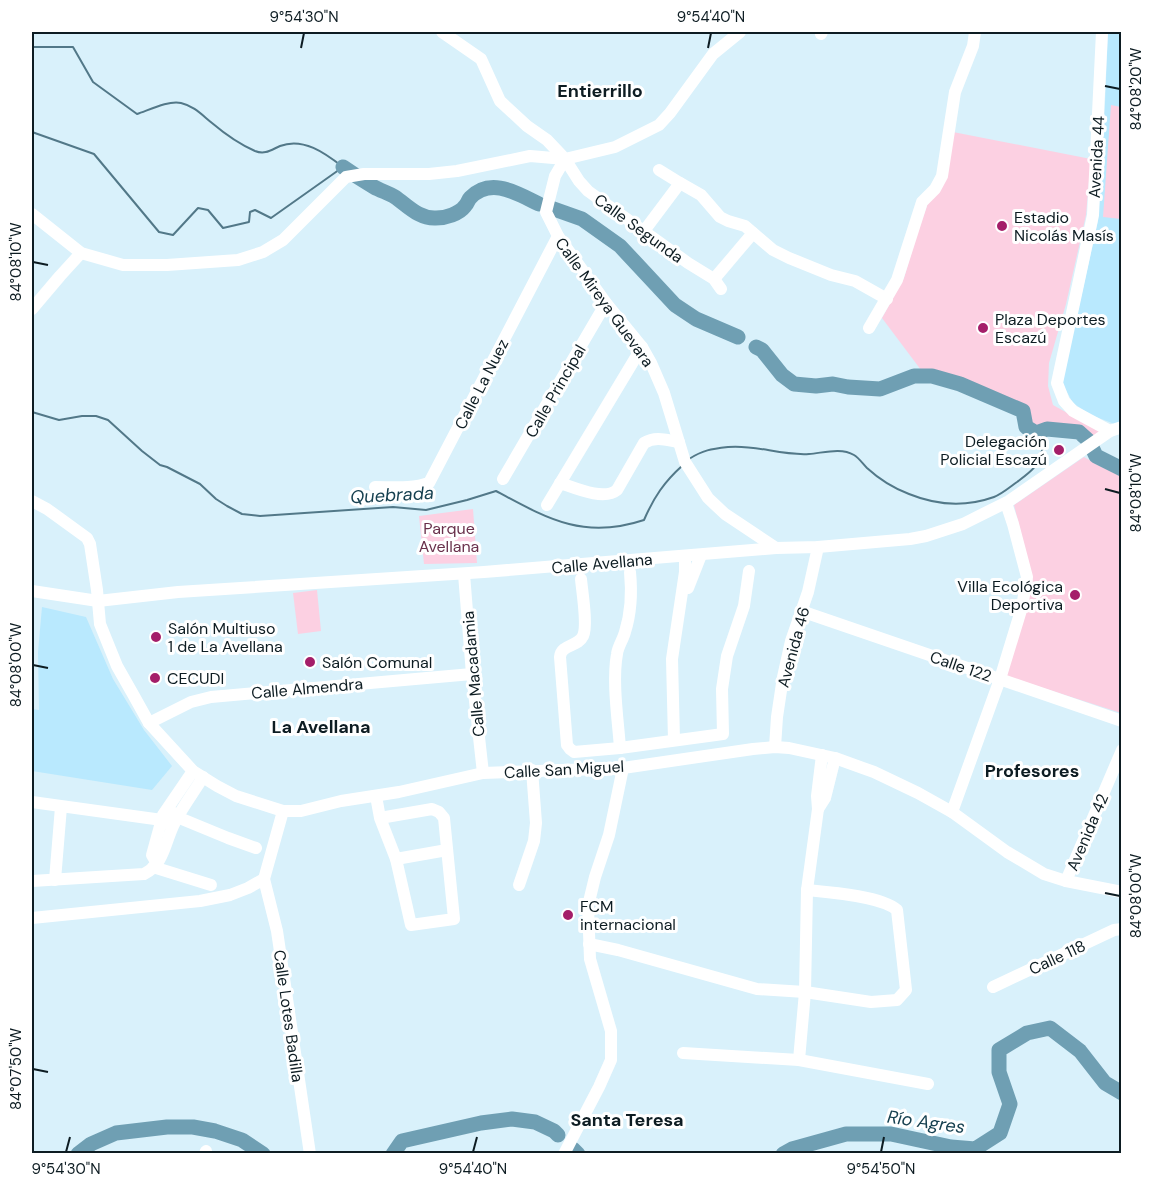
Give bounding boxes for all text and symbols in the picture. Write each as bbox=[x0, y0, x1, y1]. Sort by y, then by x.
text: 9°54'30"N bbox=[269, 7, 339, 27]
text: 9°54'40"N bbox=[677, 7, 745, 27]
text: 84°08'20"W bbox=[1126, 47, 1146, 130]
district label: Entierrillo bbox=[557, 79, 643, 103]
street label: Avenida 44 bbox=[1084, 115, 1109, 199]
street label: Calle Segunda bbox=[590, 189, 687, 268]
place label: Estadio Nicolás Masís bbox=[1014, 207, 1114, 246]
marker: Estadio Nicolás Masís bbox=[995, 219, 1009, 233]
text: 84°08'10"W bbox=[6, 222, 26, 301]
street label: Calle Mireya Guevara bbox=[551, 233, 659, 371]
place label: Plaza Deportes Escazú bbox=[995, 309, 1106, 348]
marker: Plaza Deportes Escazú bbox=[976, 321, 990, 335]
street label: Calle La Nuez bbox=[450, 335, 513, 433]
street label: Calle Principal bbox=[520, 341, 591, 442]
place label: Delegación Policial Escazú bbox=[940, 431, 1047, 470]
marker: Delegación Policial Escazú bbox=[1052, 443, 1066, 457]
text: 84°08'10"W bbox=[1126, 453, 1146, 532]
water label: Quebrada bbox=[350, 481, 434, 509]
park label: Parque Avellana bbox=[419, 518, 479, 557]
street label: Calle Avellana bbox=[551, 549, 653, 578]
place label: Villa Ecológica Deportiva bbox=[957, 576, 1063, 615]
marker: Villa Ecológica Deportiva bbox=[1068, 588, 1082, 602]
street label: Avenida 46 bbox=[773, 604, 814, 690]
street label: Calle Macadamia bbox=[458, 610, 489, 738]
place label: Salón Multiuso 1 de La Avellana bbox=[168, 618, 283, 657]
text: 84°08'00"W bbox=[6, 622, 26, 707]
marker: Salón Multiuso 1 de La Avellana bbox=[149, 630, 163, 644]
street label: Calle 122 bbox=[927, 646, 995, 687]
place label: Salón Comunal bbox=[322, 652, 432, 673]
marker: Salón Comunal bbox=[303, 655, 317, 669]
place label: CECUDI bbox=[167, 668, 224, 689]
marker: CECUDI bbox=[148, 671, 162, 685]
street label: Calle Almendra bbox=[250, 673, 364, 704]
district label: La Avellana bbox=[272, 715, 370, 739]
street label: Calle San Miguel bbox=[503, 756, 625, 783]
district label: Profesores bbox=[985, 759, 1079, 783]
street label: Avenida 42 bbox=[1062, 790, 1113, 874]
text: 84°08'00"W bbox=[1126, 853, 1146, 938]
place label: FCM internacional bbox=[580, 896, 676, 935]
marker: FCM internacional bbox=[561, 908, 575, 922]
street label: Calle 118 bbox=[1025, 935, 1089, 980]
street label: Calle Lotes Badilla bbox=[269, 949, 308, 1084]
text: 84°07'50"W bbox=[6, 1027, 26, 1110]
water label: Río Agres bbox=[886, 1105, 966, 1139]
district label: Santa Teresa bbox=[570, 1108, 684, 1132]
text: 9°54'30"N bbox=[31, 1159, 101, 1179]
text: 9°54'40"N bbox=[439, 1159, 507, 1179]
text: 9°54'50"N bbox=[847, 1159, 915, 1179]

